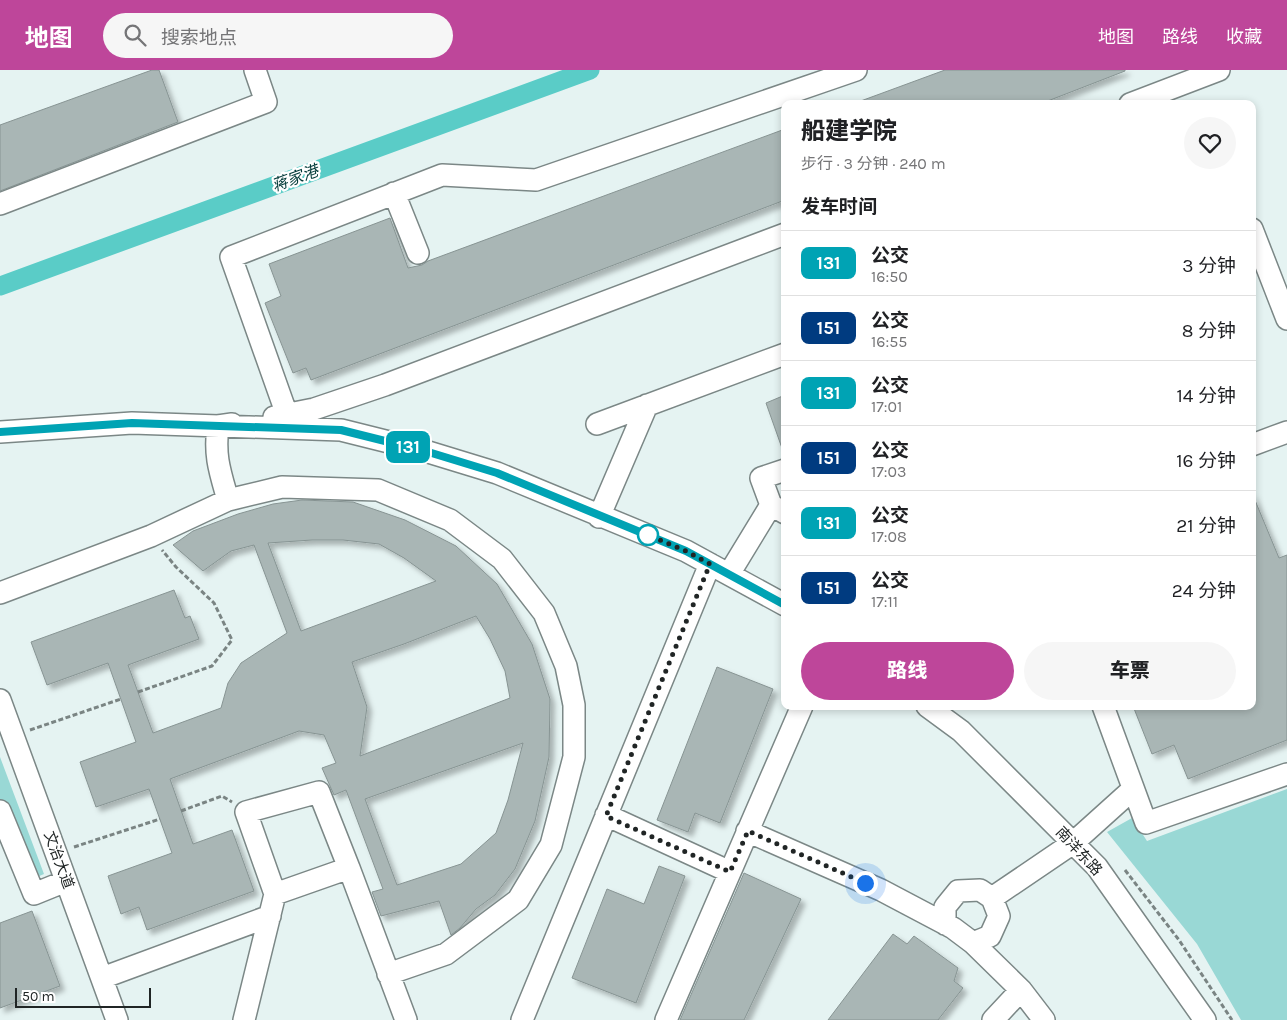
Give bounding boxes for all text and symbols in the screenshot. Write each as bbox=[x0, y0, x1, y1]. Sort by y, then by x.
search box bbox=[103, 13, 453, 58]
icon: search bbox=[121, 21, 149, 49]
text: 地图 bbox=[25, 24, 73, 52]
text: 地图 bbox=[1098, 26, 1134, 48]
text: 路线 bbox=[1162, 26, 1198, 48]
text: 收藏 bbox=[1226, 26, 1262, 48]
text: 搜索地点 bbox=[161, 27, 237, 49]
text: 船建学院 bbox=[801, 117, 897, 145]
button: heart bbox=[1184, 117, 1236, 169]
text: 步行 · 3 分钟 · 240 m bbox=[801, 154, 946, 173]
water label: 蒋家港 bbox=[269, 160, 323, 195]
text: 发车时间 bbox=[801, 196, 877, 218]
text: 公交 bbox=[871, 245, 909, 267]
text: 131 bbox=[816, 252, 841, 274]
text: 3 分钟 bbox=[1182, 255, 1236, 277]
text: 16:50 bbox=[871, 267, 908, 286]
text: 公交 bbox=[871, 310, 909, 332]
text: 151 bbox=[817, 317, 840, 339]
text: 8 分钟 bbox=[1182, 320, 1236, 342]
text: 16:55 bbox=[871, 332, 907, 351]
text: 公交 bbox=[871, 375, 909, 397]
text: 131 bbox=[816, 382, 841, 404]
text: 14 分钟 bbox=[1177, 385, 1236, 407]
text: 17:01 bbox=[871, 397, 902, 416]
line badge: 131 bbox=[379, 431, 437, 463]
text: 131 bbox=[396, 436, 420, 458]
text: 公交 bbox=[871, 440, 909, 462]
text: 151 bbox=[817, 447, 840, 469]
text: 16 分钟 bbox=[1176, 450, 1236, 472]
text: 17:03 bbox=[871, 462, 906, 481]
text: 公交 bbox=[871, 505, 909, 527]
text: 131 bbox=[816, 512, 841, 534]
text: 21 分钟 bbox=[1176, 515, 1236, 537]
unlabelled marker bbox=[637, 524, 659, 546]
text: 17:08 bbox=[871, 527, 907, 546]
text: 公交 bbox=[871, 570, 909, 592]
text: 151 bbox=[817, 577, 840, 599]
text: 24 分钟 bbox=[1172, 580, 1236, 602]
text: 17:11 bbox=[871, 592, 898, 611]
button: 路线 bbox=[801, 642, 1014, 700]
button: 车票 bbox=[1024, 642, 1236, 700]
street label: 南洋东路 bbox=[1052, 823, 1106, 879]
street label: 文治大道 bbox=[40, 829, 78, 891]
your location bbox=[853, 871, 878, 896]
scale bar bbox=[15, 985, 151, 1008]
text: 50 m bbox=[22, 988, 55, 1005]

